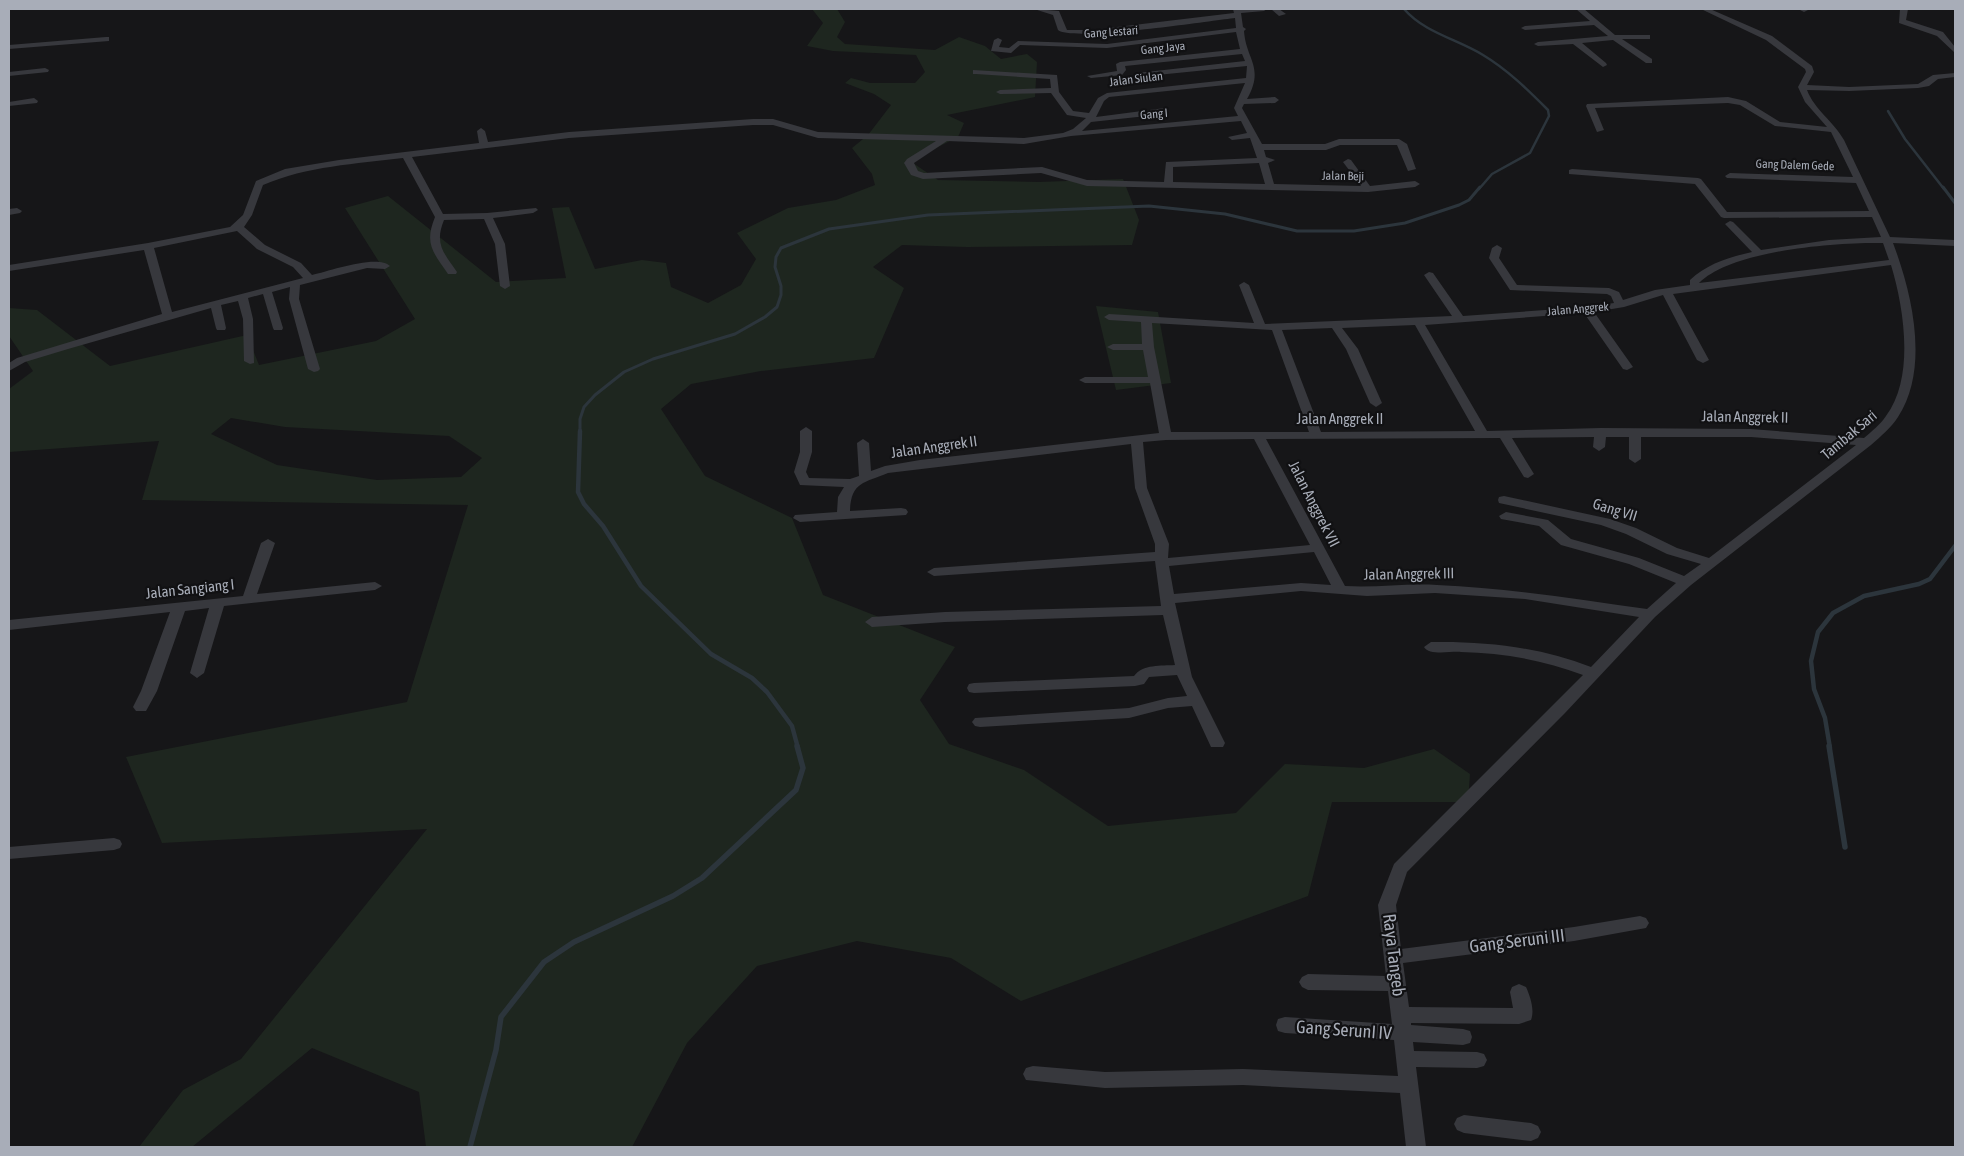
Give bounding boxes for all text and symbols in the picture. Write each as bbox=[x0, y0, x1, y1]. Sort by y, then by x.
street label: Gang Lestari bbox=[1083, 23, 1139, 41]
street label: Gang Jaya bbox=[1140, 39, 1186, 57]
street label: Jalan Siulan bbox=[1108, 69, 1164, 89]
street label: Gang I bbox=[1140, 106, 1168, 122]
street label: Gang Dalem Gede bbox=[1756, 157, 1834, 173]
street label: Jalan Beji bbox=[1322, 169, 1364, 183]
street label: Jalan Anggrek bbox=[1547, 299, 1610, 319]
street label: Jalan Anggrek II bbox=[1701, 407, 1789, 426]
street label: Tambak Sari bbox=[1817, 407, 1880, 463]
street label: Jalan Anggrek II bbox=[1297, 410, 1383, 427]
street label: Jalan Anggrek II bbox=[890, 432, 978, 461]
street label: Jalan Anggrek VII bbox=[1285, 458, 1343, 550]
street label: Gang VII bbox=[1591, 495, 1639, 524]
street label: Jalan Anggrek III bbox=[1364, 564, 1454, 583]
street label: Jalan Sangiang I bbox=[145, 575, 235, 602]
street label: Raya Tangeb bbox=[1379, 912, 1410, 998]
street label: Gang Seruni III bbox=[1468, 924, 1566, 957]
street label: Gang SerunI IV bbox=[1296, 1016, 1393, 1043]

